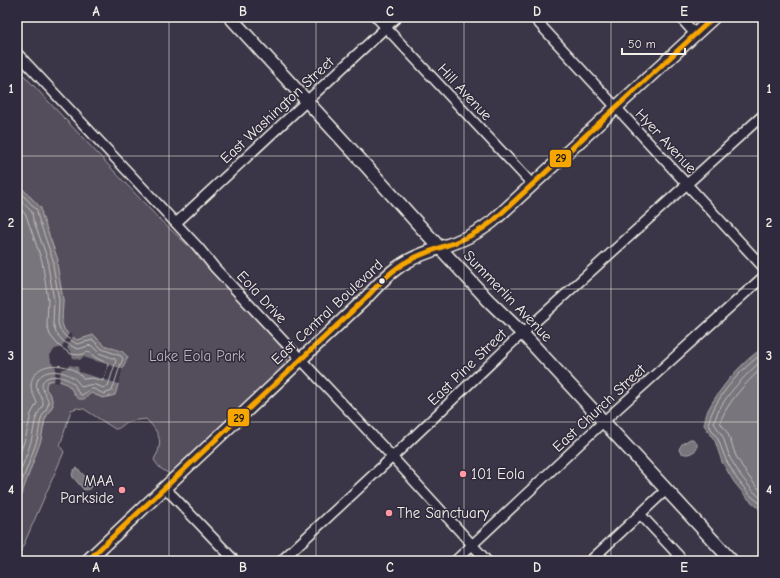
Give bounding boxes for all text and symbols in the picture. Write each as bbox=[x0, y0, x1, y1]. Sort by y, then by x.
text: A bbox=[92, 4, 100, 19]
text: B bbox=[239, 4, 247, 19]
text: C bbox=[386, 4, 394, 19]
text: D bbox=[533, 4, 541, 19]
text: E bbox=[680, 4, 688, 19]
scale bar bbox=[622, 30, 685, 56]
text: 50 m bbox=[628, 37, 656, 51]
street label: East Washington Street bbox=[217, 52, 338, 167]
street label: Hill Avenue bbox=[434, 60, 496, 125]
text: 1 bbox=[8, 81, 14, 96]
text: 1 bbox=[766, 81, 772, 96]
street label: Hyer Avenue bbox=[632, 105, 701, 177]
line badge: 29 bbox=[549, 149, 572, 168]
text: 29 bbox=[555, 152, 567, 165]
text: 2 bbox=[8, 215, 14, 230]
text: 2 bbox=[766, 215, 772, 230]
street label: Summerlin Avenue bbox=[460, 247, 556, 346]
street label: East Central Boulevard bbox=[267, 256, 387, 368]
street label: Eola Drive bbox=[233, 267, 291, 327]
unlabelled marker bbox=[377, 276, 387, 286]
street label: East Pine Street bbox=[424, 324, 511, 409]
park label: Lake Eola Park bbox=[149, 347, 246, 365]
text: 3 bbox=[8, 348, 14, 363]
text: 3 bbox=[766, 348, 772, 363]
street label: East Church Street bbox=[549, 360, 650, 456]
line badge: 29 bbox=[227, 408, 250, 427]
text: 29 bbox=[233, 412, 245, 425]
place label: 101 Eola bbox=[471, 465, 525, 483]
marker: 101 Eola bbox=[458, 469, 468, 479]
place label: MAA Parkside bbox=[60, 472, 114, 507]
text: 4 bbox=[8, 482, 14, 497]
text: 4 bbox=[766, 482, 772, 497]
marker: MAA Parkside bbox=[117, 485, 127, 495]
place label: The Sanctuary bbox=[397, 504, 490, 522]
marker: The Sanctuary bbox=[384, 508, 394, 518]
text: A bbox=[92, 560, 100, 575]
text: B bbox=[239, 560, 247, 575]
text: C bbox=[386, 560, 394, 575]
text: D bbox=[533, 560, 541, 575]
text: E bbox=[680, 560, 688, 575]

